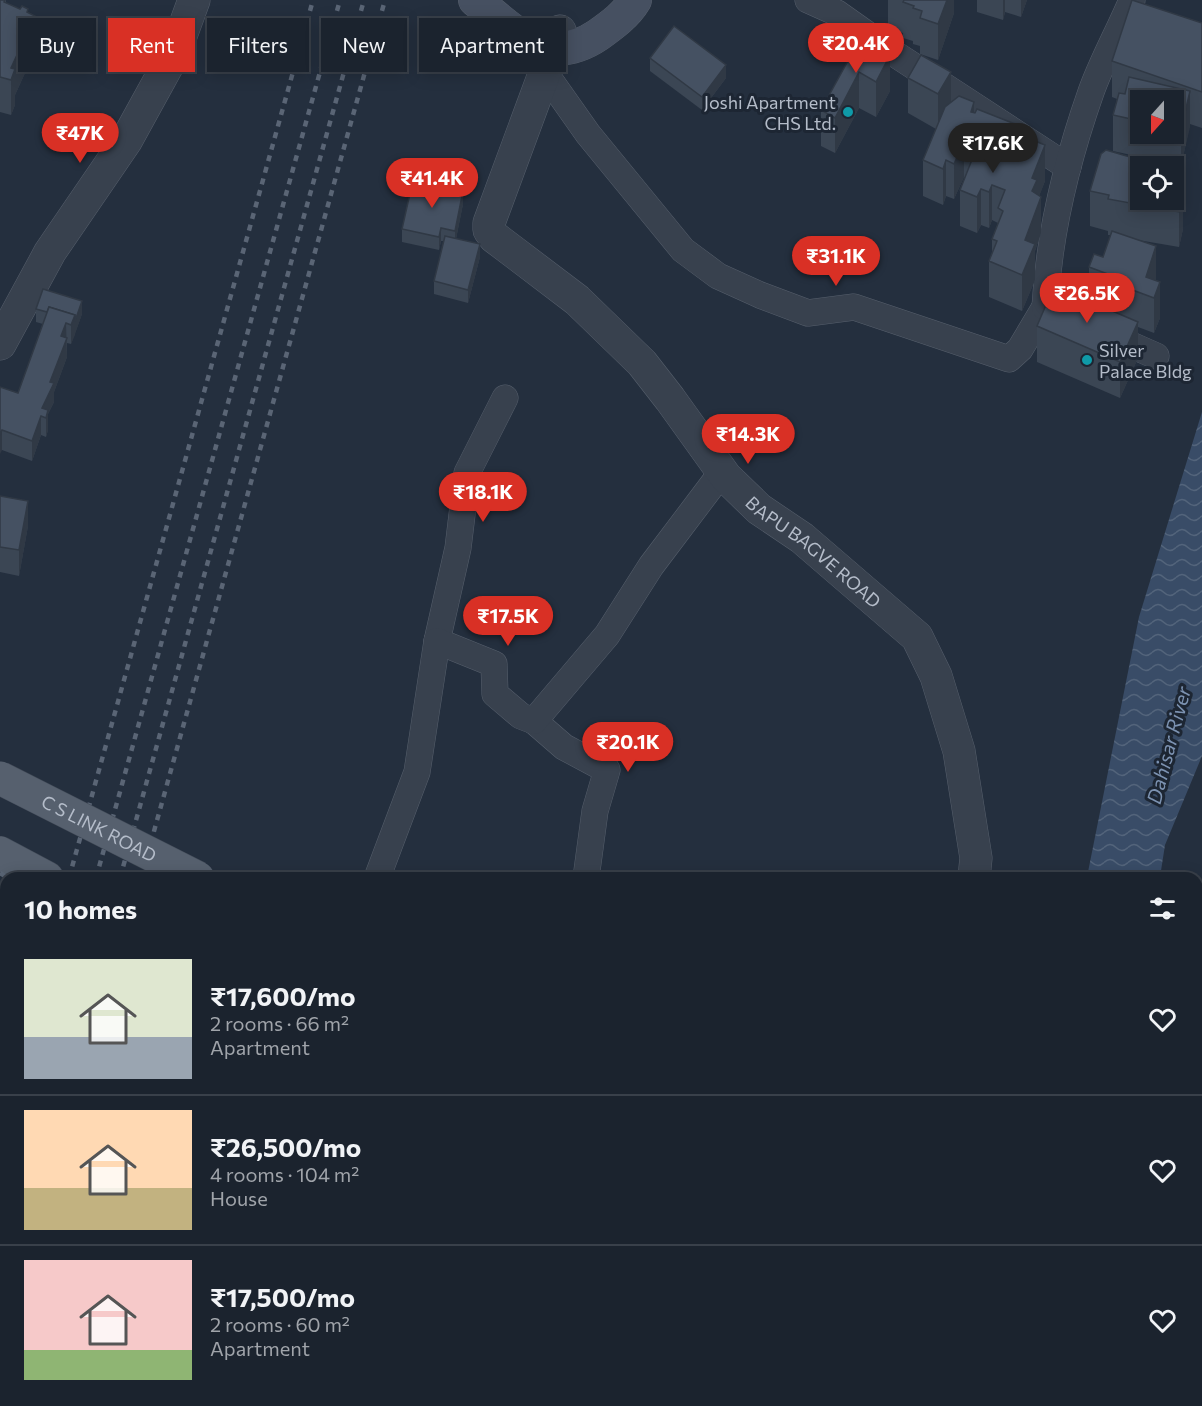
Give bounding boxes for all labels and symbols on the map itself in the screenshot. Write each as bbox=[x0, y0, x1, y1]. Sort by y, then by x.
pin: ₹20.4K bbox=[807, 23, 905, 74]
north arrow bbox=[1130, 90, 1184, 144]
place label: Joshi Apartment CHS Ltd. bbox=[704, 91, 836, 134]
marker: Joshi Apartment CHS Ltd. bbox=[841, 105, 855, 119]
pin: ₹47K bbox=[44, 113, 116, 164]
pin: ₹17.6K bbox=[944, 123, 1042, 174]
pin: ₹41.4K bbox=[383, 158, 481, 209]
pin: ₹31.1K bbox=[787, 236, 885, 287]
pin: ₹26.5K bbox=[1038, 273, 1136, 324]
place label: Silver Palace Bldg bbox=[1099, 339, 1192, 382]
marker: Silver Palace Bldg bbox=[1080, 353, 1094, 367]
pin: ₹14.3K bbox=[699, 414, 797, 465]
pin: ₹18.1K bbox=[434, 472, 532, 523]
street label: BAPU BAGVE ROAD bbox=[741, 491, 886, 612]
pin: ₹17.5K bbox=[459, 596, 557, 647]
water label: Dahisar River bbox=[1141, 683, 1195, 806]
pin: ₹20.1K bbox=[579, 722, 677, 773]
street label: C S LINK ROAD bbox=[38, 790, 160, 866]

